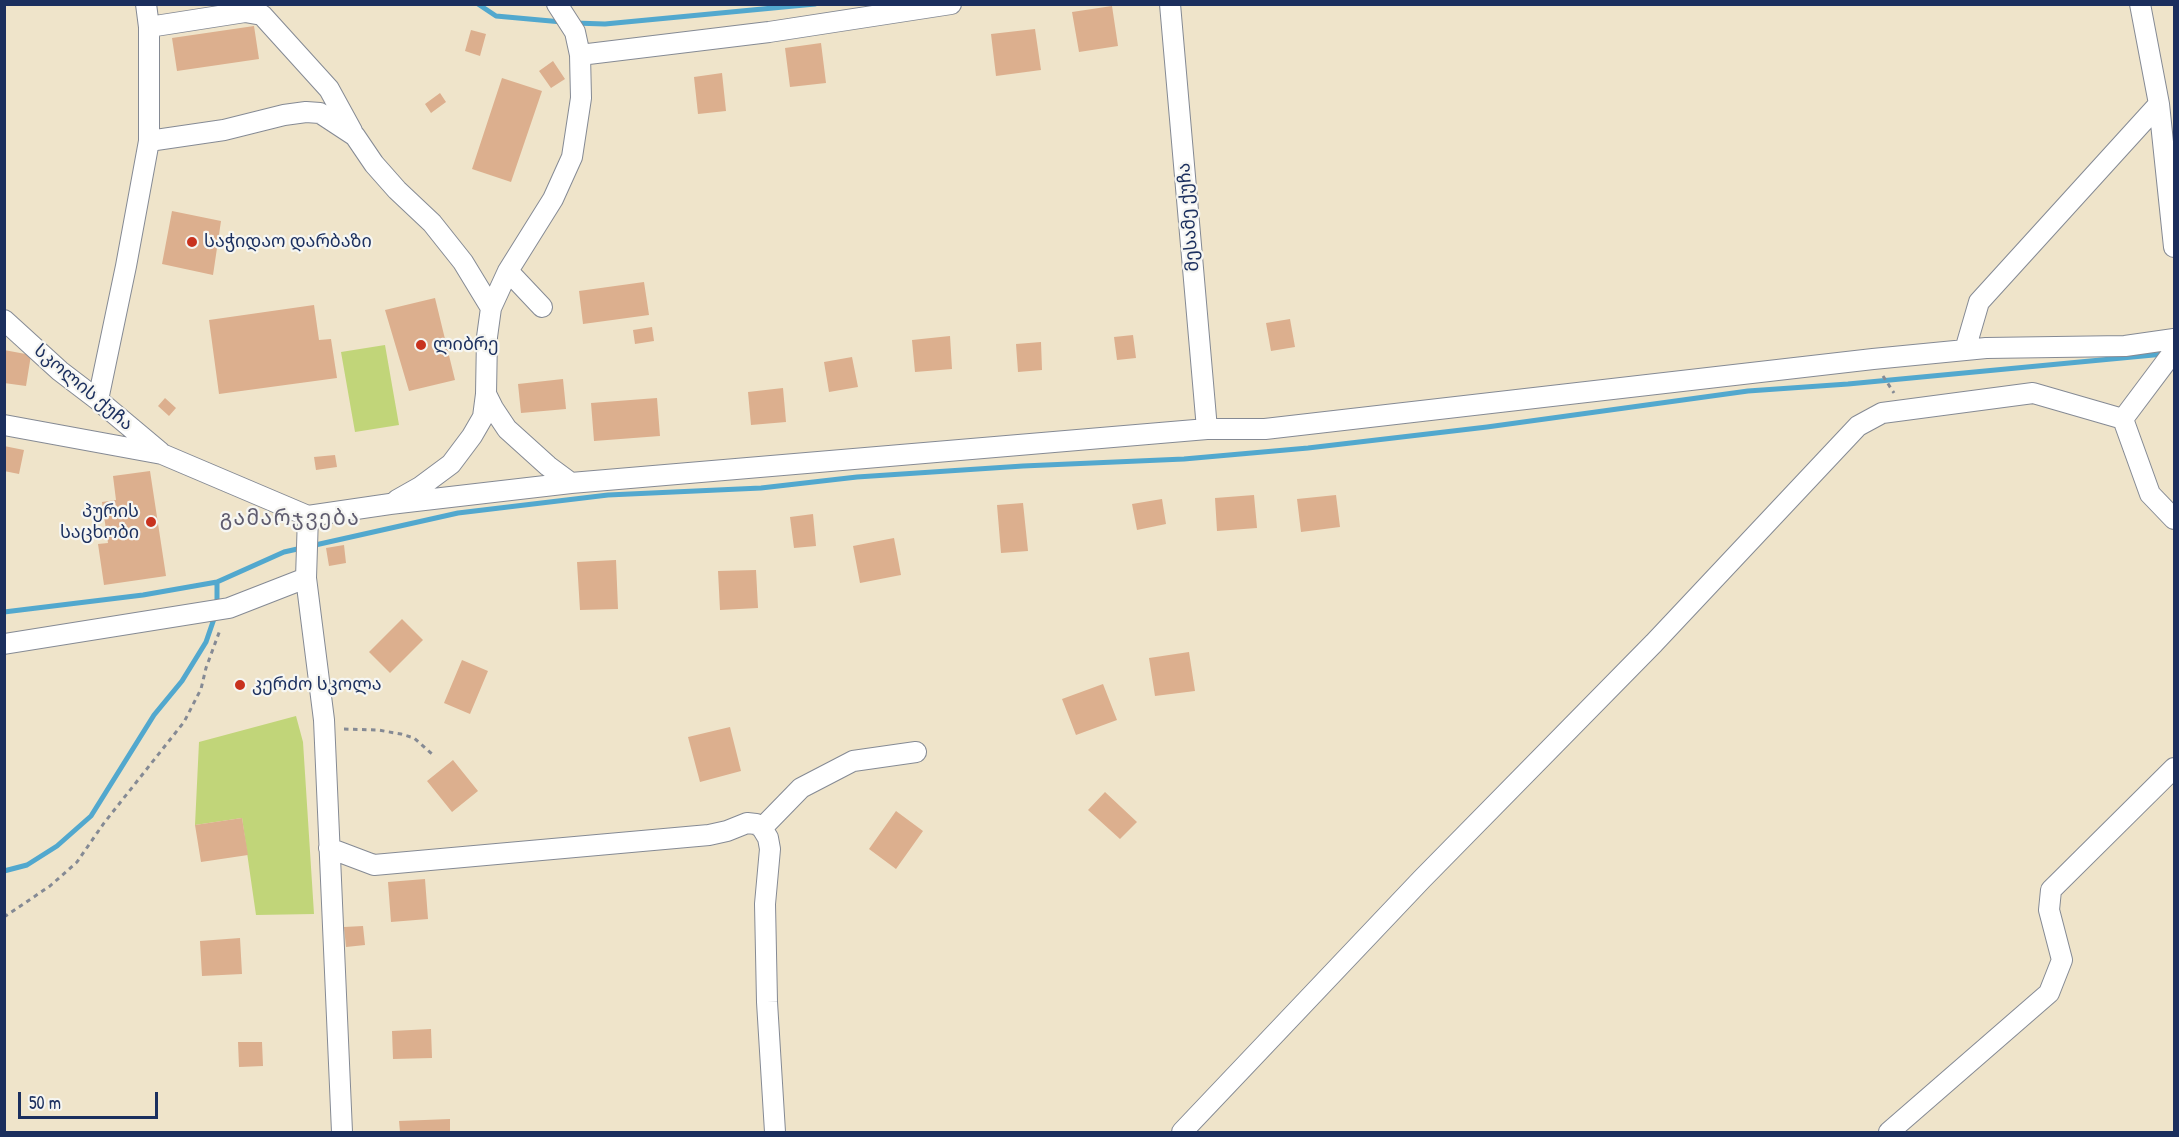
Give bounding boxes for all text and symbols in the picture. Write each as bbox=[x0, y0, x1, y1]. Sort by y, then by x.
street label: მესამე ქუჩა bbox=[1173, 162, 1205, 272]
place label: საჭიდაო დარბაზი bbox=[204, 231, 372, 253]
marker: საჭიდაო დარბაზი bbox=[185, 235, 199, 249]
place label: ლიბრე bbox=[433, 334, 499, 356]
marker: ლიბრე bbox=[414, 338, 428, 352]
street label: სკოლის ქუჩა bbox=[29, 340, 137, 436]
place label: პურის საცხობი bbox=[60, 501, 139, 544]
district label: გამარჯვება bbox=[220, 506, 360, 532]
marker: პურის საცხობი bbox=[144, 515, 158, 529]
place label: კერძო სკოლა bbox=[252, 674, 382, 696]
marker: კერძო სკოლა bbox=[233, 678, 247, 692]
scale bar bbox=[21, 1080, 160, 1118]
text: 50 m bbox=[29, 1090, 61, 1115]

